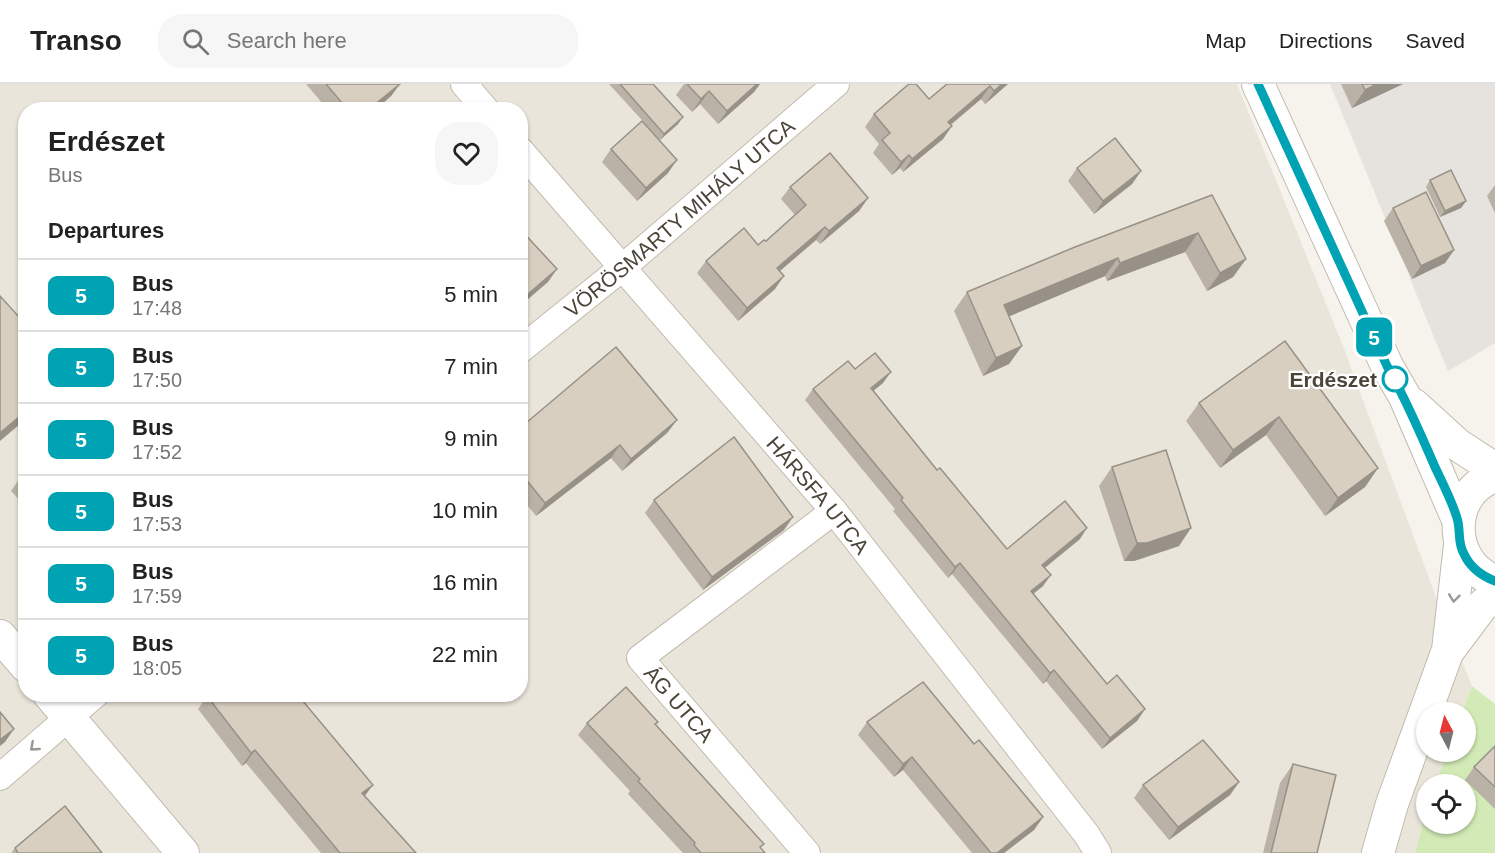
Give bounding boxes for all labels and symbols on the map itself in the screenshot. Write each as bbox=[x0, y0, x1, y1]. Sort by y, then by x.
street label: VÖRÖSMARTY MIHÁLY UTCA bbox=[560, 114, 799, 321]
line badge: 5 bbox=[1354, 318, 1394, 356]
marker: Erdészet bbox=[1382, 366, 1408, 392]
place label: Erdészet bbox=[1289, 368, 1377, 391]
street label: HÁRSFA UTCA bbox=[763, 431, 874, 558]
one-way arrow bbox=[1449, 593, 1461, 602]
street label: ÁG UTCA bbox=[640, 661, 718, 747]
north arrow bbox=[1416, 702, 1476, 762]
one-way arrow bbox=[30, 740, 41, 751]

